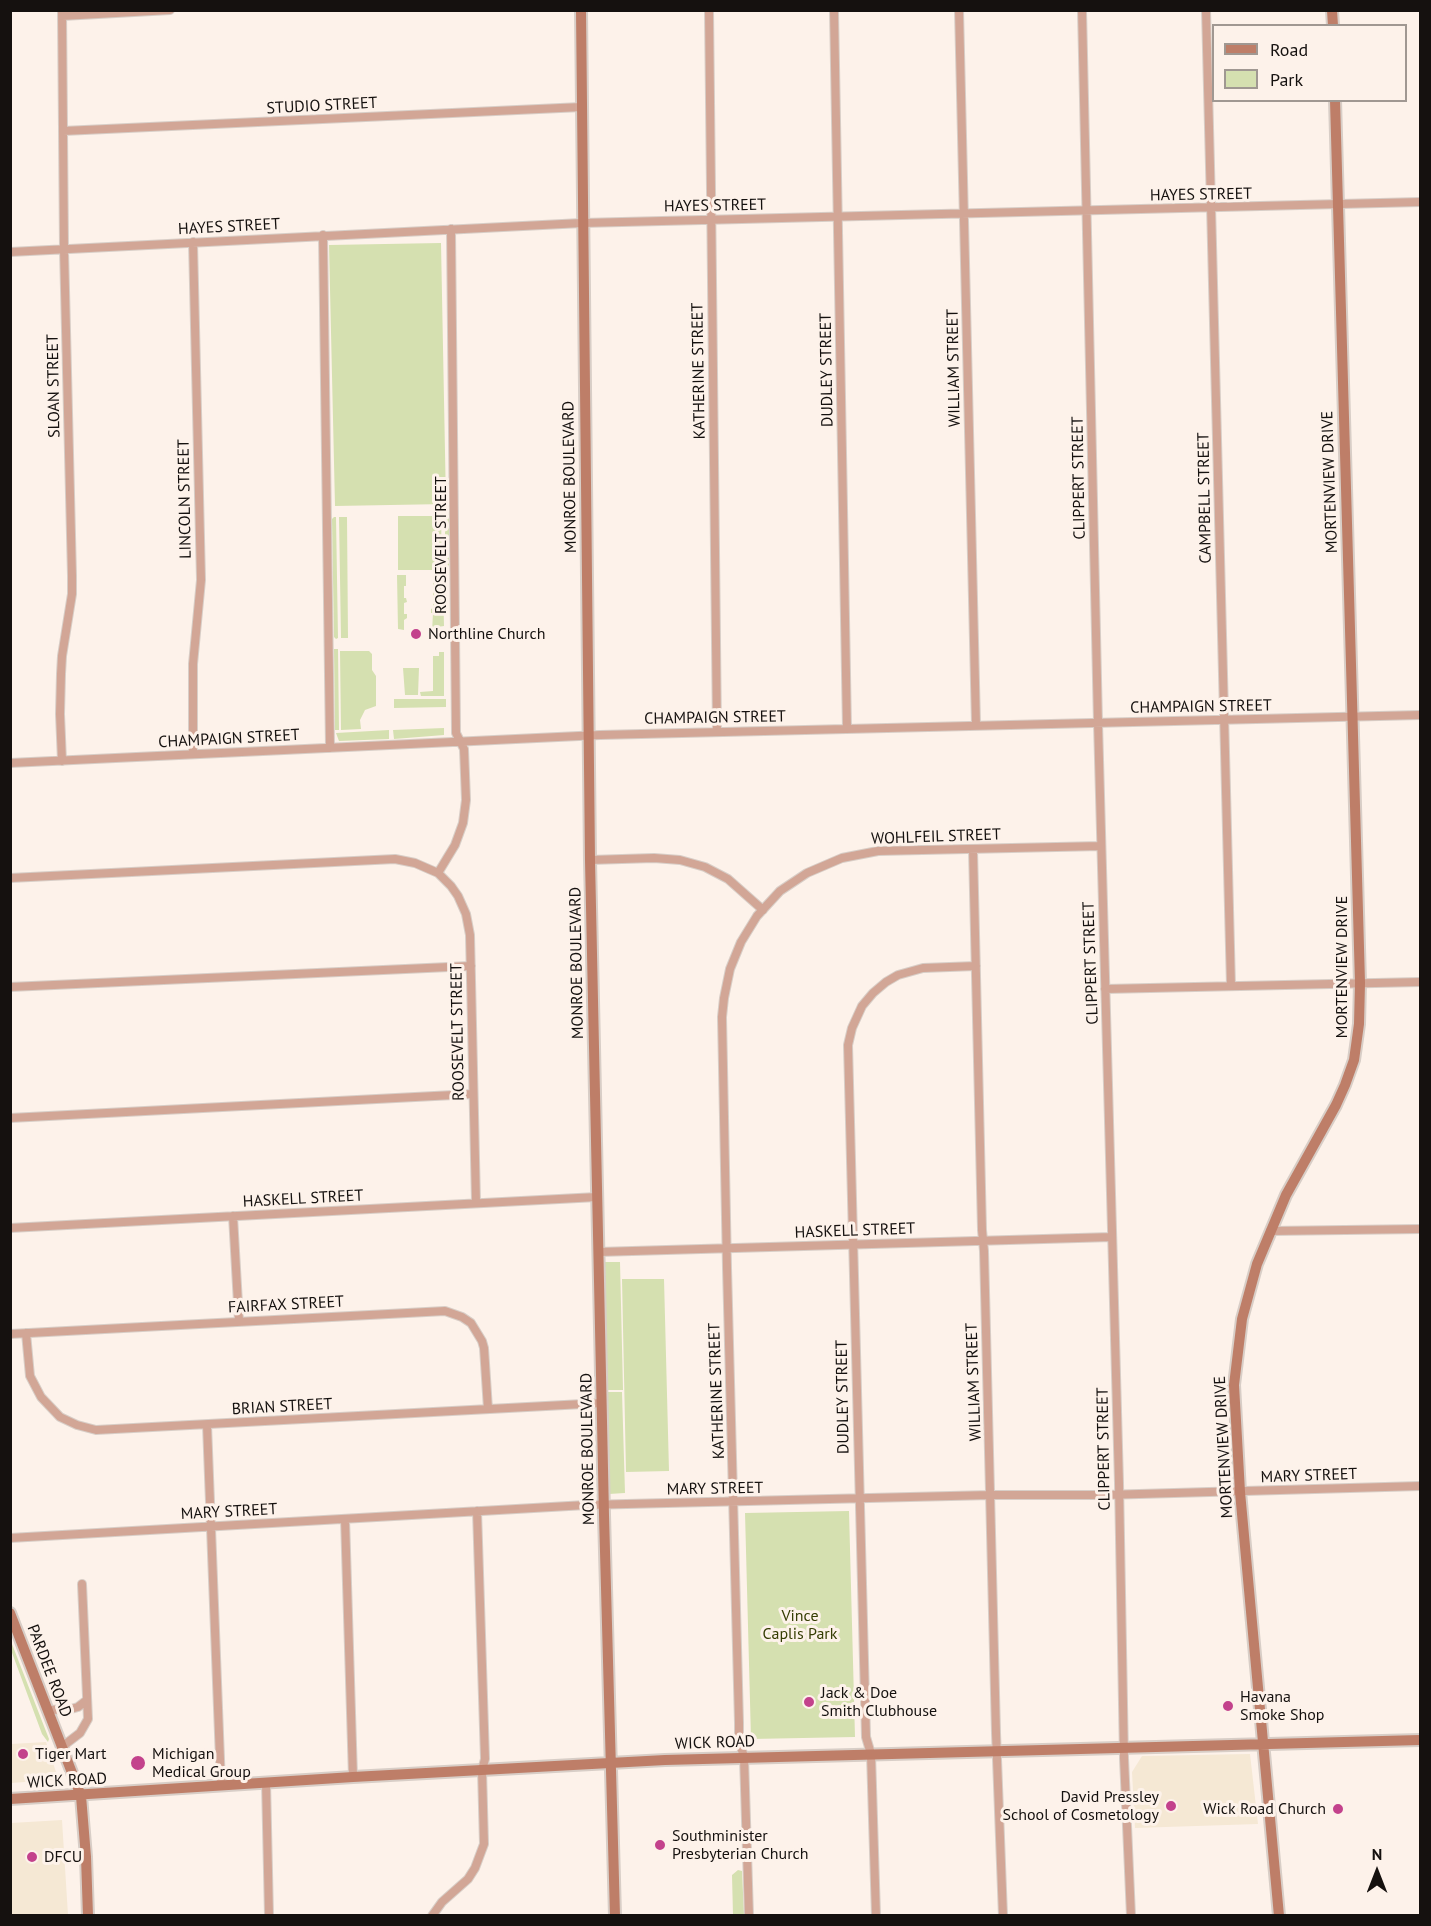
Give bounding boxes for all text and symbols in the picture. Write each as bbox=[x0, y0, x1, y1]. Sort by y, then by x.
legend bbox=[1212, 24, 1407, 102]
text: Road bbox=[1270, 38, 1308, 61]
text: Park bbox=[1270, 68, 1303, 91]
street label: STUDIO STREET bbox=[266, 94, 378, 118]
street label: HAYES STREET bbox=[1150, 185, 1252, 205]
street label: HAYES STREET bbox=[664, 196, 766, 216]
street label: HAYES STREET bbox=[177, 215, 281, 239]
street label: KATHERINE STREET bbox=[688, 303, 710, 439]
street label: WILLIAM STREET bbox=[943, 309, 965, 427]
street label: DUDLEY STREET bbox=[816, 313, 838, 427]
street label: SLOAN STREET bbox=[43, 334, 65, 438]
street label: MONROE BOULEVARD bbox=[559, 401, 581, 553]
street label: MORTENVIEW DRIVE bbox=[1318, 410, 1342, 554]
street label: CLIPPERT STREET bbox=[1068, 416, 1090, 540]
street label: CAMPBELL STREET bbox=[1194, 432, 1216, 564]
street label: LINCOLN STREET bbox=[174, 439, 196, 559]
street label: ROOSEVELT STREET bbox=[431, 476, 451, 614]
place label: Northline Church bbox=[428, 624, 545, 644]
marker: Northline Church bbox=[409, 627, 423, 641]
street label: CHAMPAIGN STREET bbox=[1130, 696, 1272, 718]
street label: CHAMPAIGN STREET bbox=[644, 707, 786, 729]
street label: CHAMPAIGN STREET bbox=[158, 726, 300, 752]
street label: WOHLFEIL STREET bbox=[871, 825, 1001, 849]
street label: MONROE BOULEVARD bbox=[566, 887, 588, 1039]
street label: MORTENVIEW DRIVE bbox=[1332, 896, 1352, 1038]
street label: CLIPPERT STREET bbox=[1079, 901, 1103, 1025]
street label: ROOSEVELT STREET bbox=[447, 963, 469, 1101]
street label: HASKELL STREET bbox=[242, 1186, 364, 1212]
street label: HASKELL STREET bbox=[794, 1219, 916, 1243]
street label: FAIRFAX STREET bbox=[228, 1292, 344, 1318]
street label: KATHERINE STREET bbox=[705, 1322, 729, 1460]
street label: WILLIAM STREET bbox=[962, 1323, 986, 1441]
street label: DUDLEY STREET bbox=[832, 1340, 854, 1454]
street label: MONROE BOULEVARD bbox=[577, 1373, 599, 1525]
street label: MORTENVIEW DRIVE bbox=[1211, 1375, 1237, 1519]
street label: CLIPPERT STREET bbox=[1093, 1387, 1115, 1511]
street label: BRIAN STREET bbox=[231, 1395, 333, 1419]
street label: MARY STREET bbox=[1260, 1465, 1358, 1487]
street label: MARY STREET bbox=[666, 1479, 764, 1499]
street label: MARY STREET bbox=[180, 1500, 278, 1524]
park label: Vince Caplis Park bbox=[763, 1606, 837, 1644]
street label: PARDEE ROAD bbox=[22, 1622, 76, 1720]
place label: Jack & Doe Smith Clubhouse bbox=[821, 1683, 937, 1721]
place label: Havana Smoke Shop bbox=[1240, 1687, 1324, 1725]
marker: Jack & Doe Smith Clubhouse bbox=[802, 1695, 816, 1709]
marker: Havana Smoke Shop bbox=[1221, 1699, 1235, 1713]
street label: WICK ROAD bbox=[675, 1732, 755, 1754]
place label: Tiger Mart bbox=[35, 1744, 107, 1764]
place label: Michigan Medical Group bbox=[152, 1744, 251, 1782]
marker: Tiger Mart bbox=[16, 1747, 30, 1761]
marker: Michigan Medical Group bbox=[129, 1754, 147, 1772]
street label: WICK ROAD bbox=[26, 1769, 108, 1793]
place label: David Pressley School of Cosmetology bbox=[1003, 1787, 1159, 1825]
marker: David Pressley School of Cosmetology bbox=[1164, 1799, 1178, 1813]
place label: Wick Road Church bbox=[1203, 1799, 1326, 1819]
marker: Wick Road Church bbox=[1331, 1802, 1345, 1816]
place label: Southminister Presbyterian Church bbox=[672, 1826, 809, 1864]
marker: Southminister Presbyterian Church bbox=[653, 1838, 667, 1852]
north arrow bbox=[1347, 1842, 1407, 1902]
text: N bbox=[1372, 1844, 1382, 1864]
place label: DFCU bbox=[44, 1847, 82, 1867]
marker: DFCU bbox=[25, 1850, 39, 1864]

